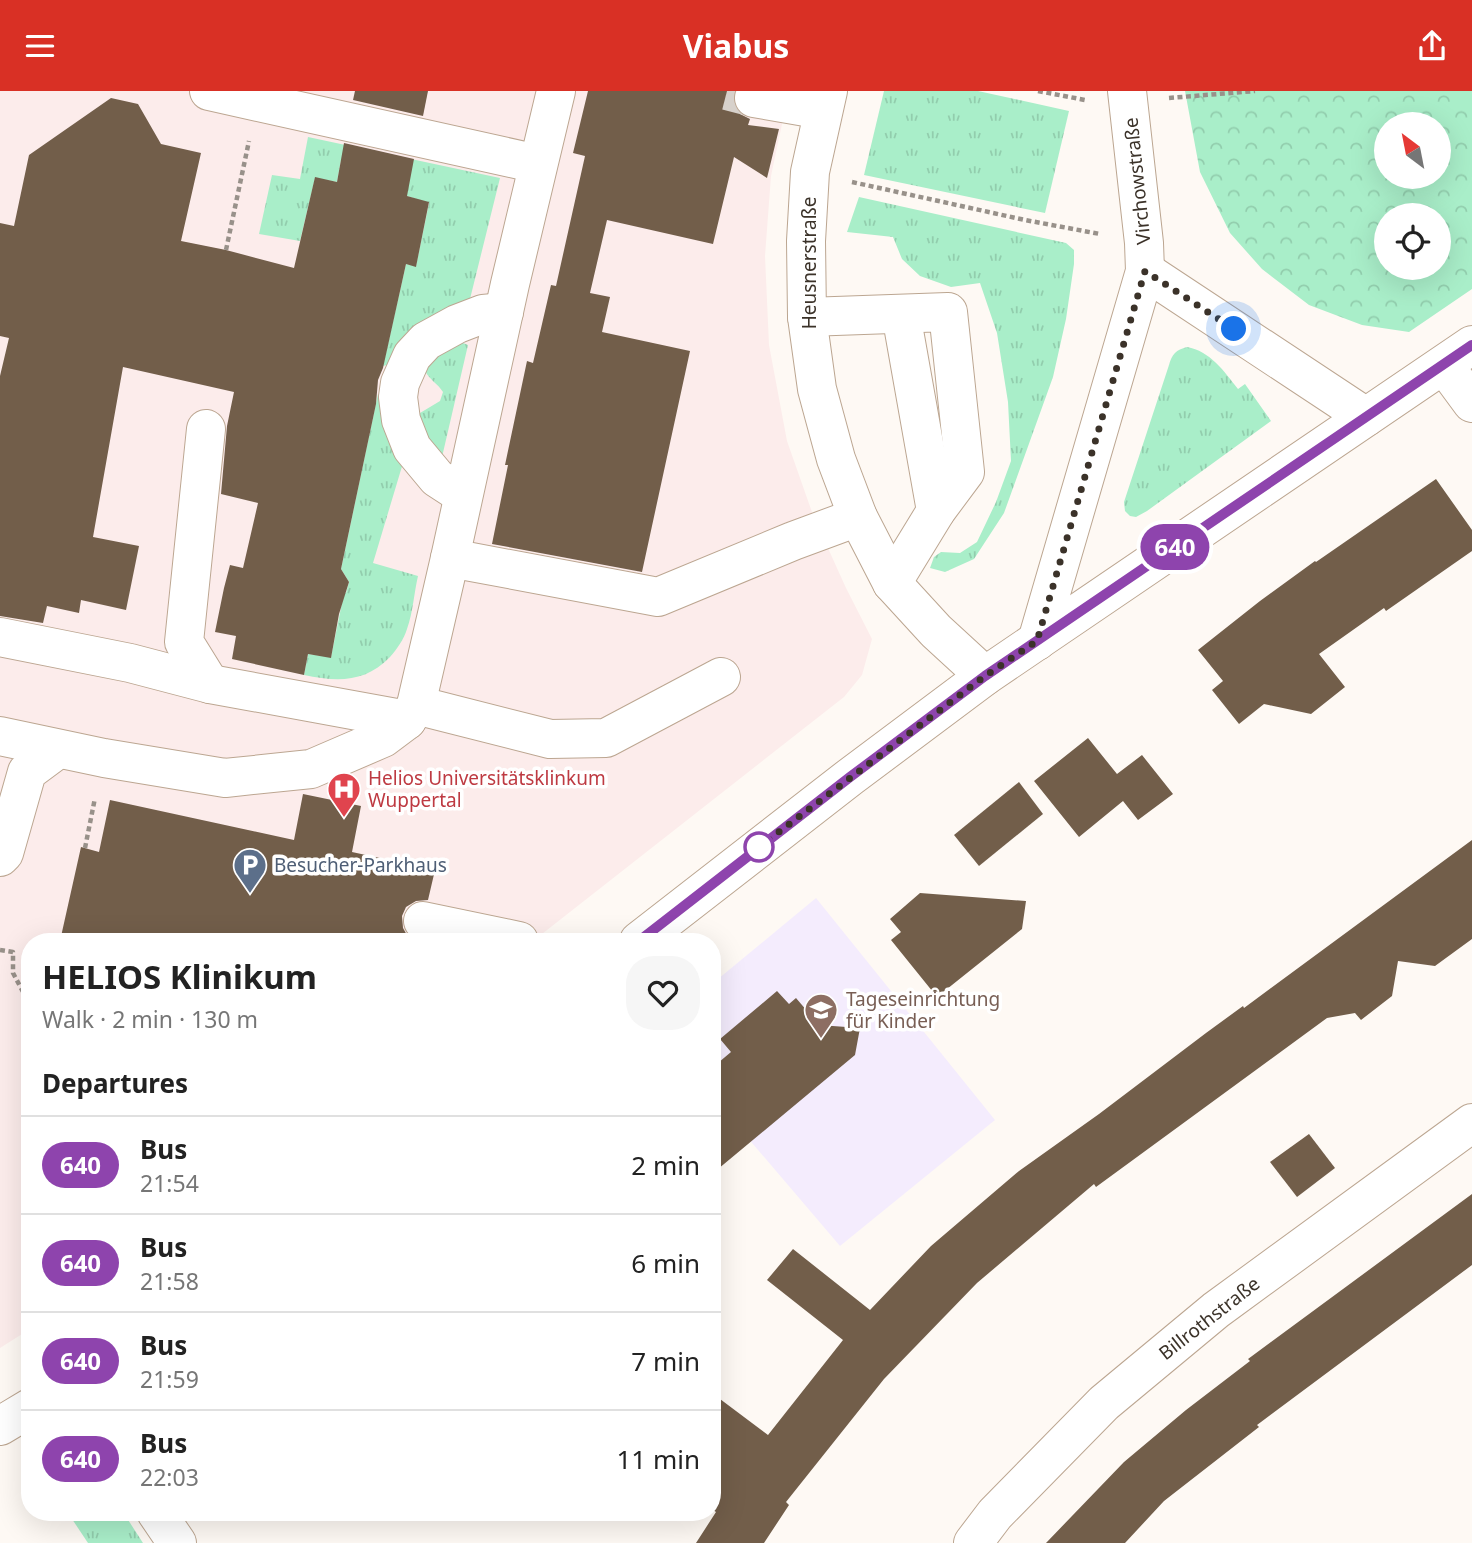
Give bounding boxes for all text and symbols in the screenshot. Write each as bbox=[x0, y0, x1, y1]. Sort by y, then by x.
text: Viabus bbox=[683, 24, 789, 67]
icon: menu bbox=[21, 27, 59, 65]
icon: share bbox=[1413, 27, 1451, 65]
north arrow bbox=[1374, 112, 1451, 189]
map controls bbox=[1374, 112, 1451, 280]
street label: Virchowstraße bbox=[1117, 116, 1157, 246]
street label: Heusnerstraße bbox=[796, 197, 822, 329]
button: locate bbox=[1374, 203, 1451, 280]
your location bbox=[1216, 311, 1251, 346]
line badge: 640 bbox=[1135, 524, 1215, 570]
text: 640 bbox=[1154, 530, 1196, 563]
place label: Helios Universitätsklinkum Wuppertal bbox=[368, 765, 606, 813]
hospital icon: Helios Universitätsklinkum Wuppertal bbox=[325, 770, 363, 819]
unlabelled marker bbox=[744, 832, 774, 862]
parking icon: Besucher-Parkhaus bbox=[231, 846, 269, 895]
place label: Besucher-Parkhaus bbox=[274, 852, 447, 878]
text: HELIOS Klinikum bbox=[42, 954, 317, 999]
button: heart bbox=[626, 956, 700, 1030]
place label: Tageseinrichtung für Kinder bbox=[846, 986, 1000, 1034]
school or university icon: Tageseinrichtung für Kinder bbox=[802, 991, 840, 1040]
text: Walk · 2 min · 130 m bbox=[42, 1003, 258, 1035]
text: Departures bbox=[42, 1065, 188, 1101]
text: Bus bbox=[140, 1131, 187, 1167]
text: 2 min bbox=[631, 1147, 700, 1183]
text: 640 bbox=[60, 1148, 101, 1181]
text: 21:54 bbox=[140, 1167, 199, 1199]
text: Bus bbox=[140, 1229, 187, 1265]
text: 6 min bbox=[631, 1245, 700, 1281]
text: 640 bbox=[60, 1246, 101, 1279]
text: 21:58 bbox=[140, 1265, 199, 1297]
street label: Billrothstraße bbox=[1153, 1270, 1265, 1366]
text: Bus bbox=[140, 1327, 187, 1363]
text: 7 min bbox=[631, 1343, 700, 1379]
text: 640 bbox=[60, 1344, 101, 1377]
text: 21:59 bbox=[140, 1363, 199, 1395]
text: Bus bbox=[140, 1425, 187, 1461]
text: 11 min bbox=[616, 1441, 700, 1477]
text: 640 bbox=[60, 1442, 101, 1475]
text: 22:03 bbox=[140, 1461, 199, 1493]

